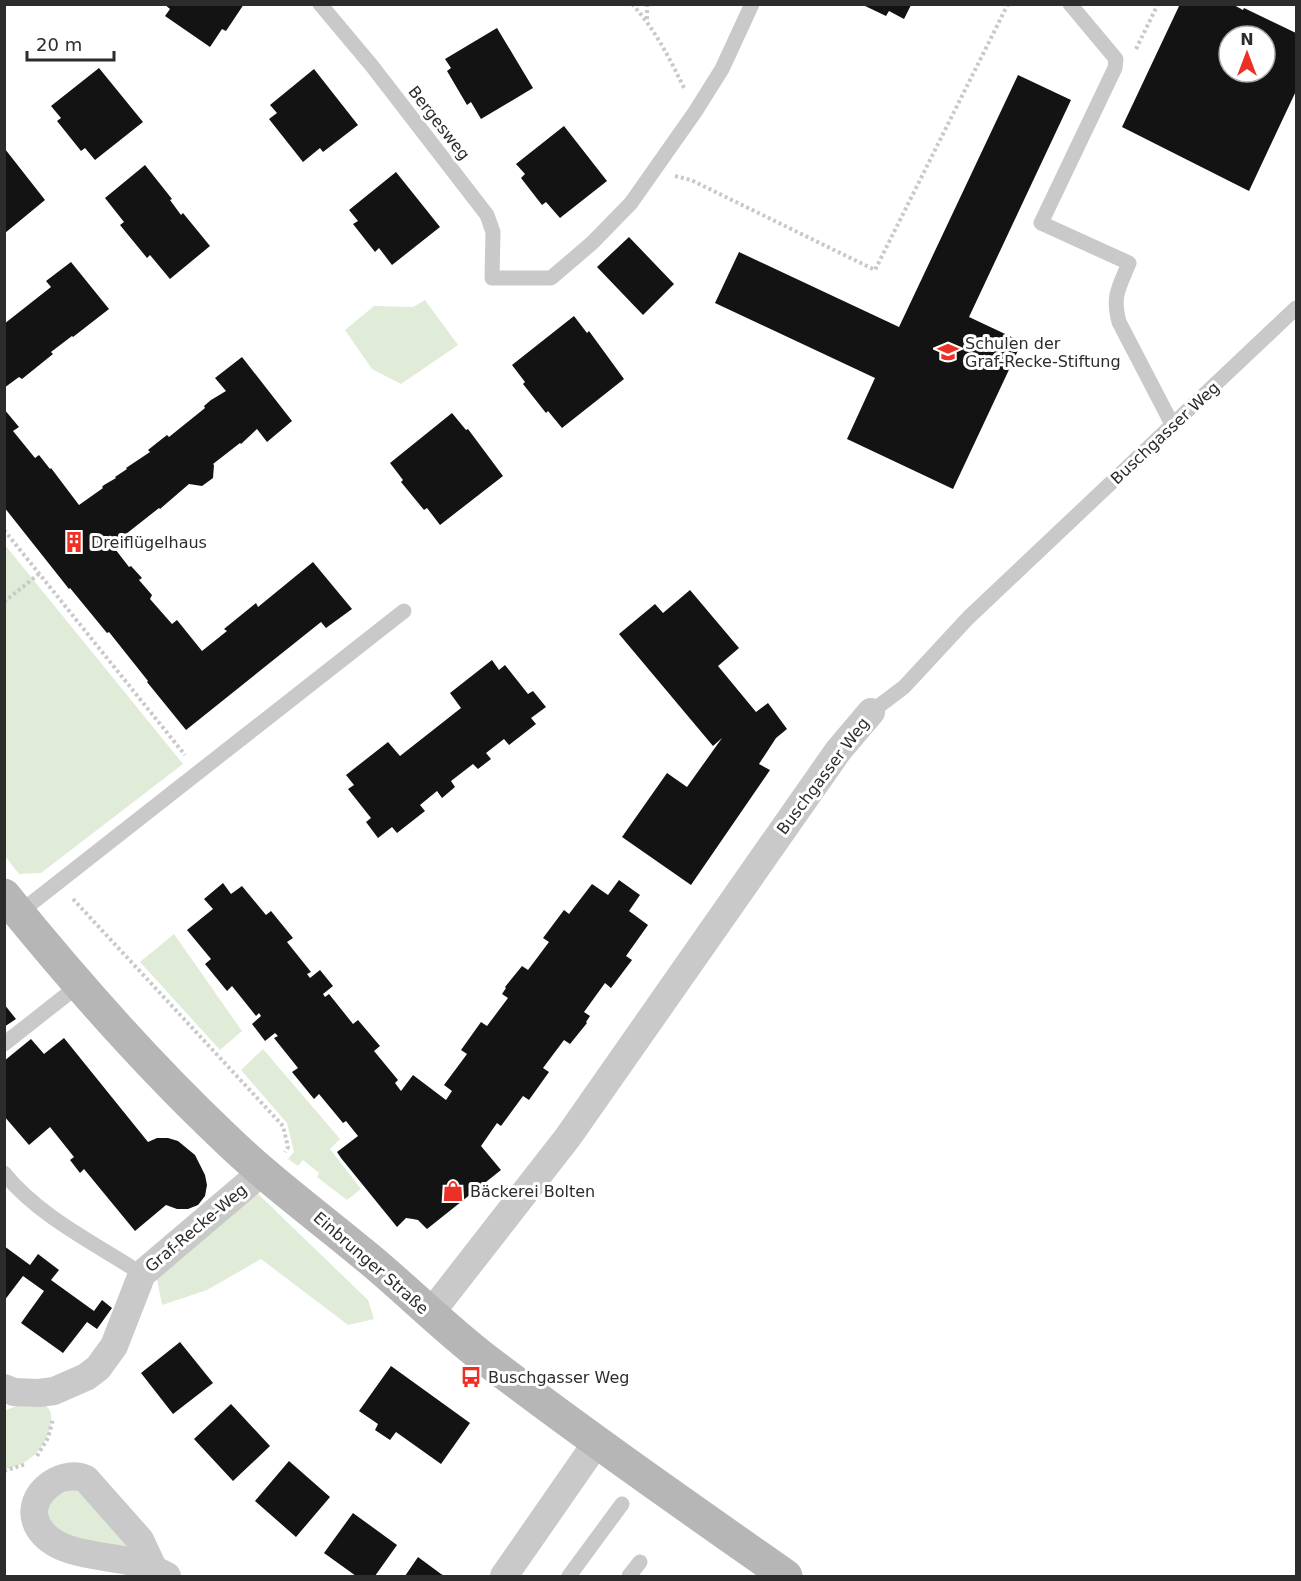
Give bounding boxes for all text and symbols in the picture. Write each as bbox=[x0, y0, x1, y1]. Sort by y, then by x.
scale bar bbox=[27, 24, 114, 62]
north arrow bbox=[1217, 24, 1277, 84]
text: N bbox=[1240, 30, 1254, 49]
text: 20 m bbox=[36, 34, 82, 55]
street label: Bergesweg bbox=[404, 82, 474, 164]
place label: Schulen der Graf-Recke-Stiftung bbox=[965, 334, 1121, 371]
school or university icon: Schulen der Graf-Recke-Stiftung bbox=[936, 340, 960, 364]
street label: Buschgasser Weg bbox=[1107, 378, 1223, 488]
building icon: Dreiflügelhaus bbox=[62, 530, 86, 554]
place label: Dreiflügelhaus bbox=[91, 533, 207, 552]
street label: Buschgasser Weg bbox=[773, 714, 873, 838]
shop icon: Bäckerei Bolten bbox=[441, 1179, 465, 1203]
street label: Graf-Recke-Weg bbox=[141, 1180, 251, 1276]
place label: Bäckerei Bolten bbox=[470, 1182, 595, 1201]
street label: Einbrunger Straße bbox=[310, 1208, 432, 1318]
bus stop icon: Buschgasser Weg bbox=[459, 1365, 483, 1389]
place label: Buschgasser Weg bbox=[488, 1368, 629, 1387]

